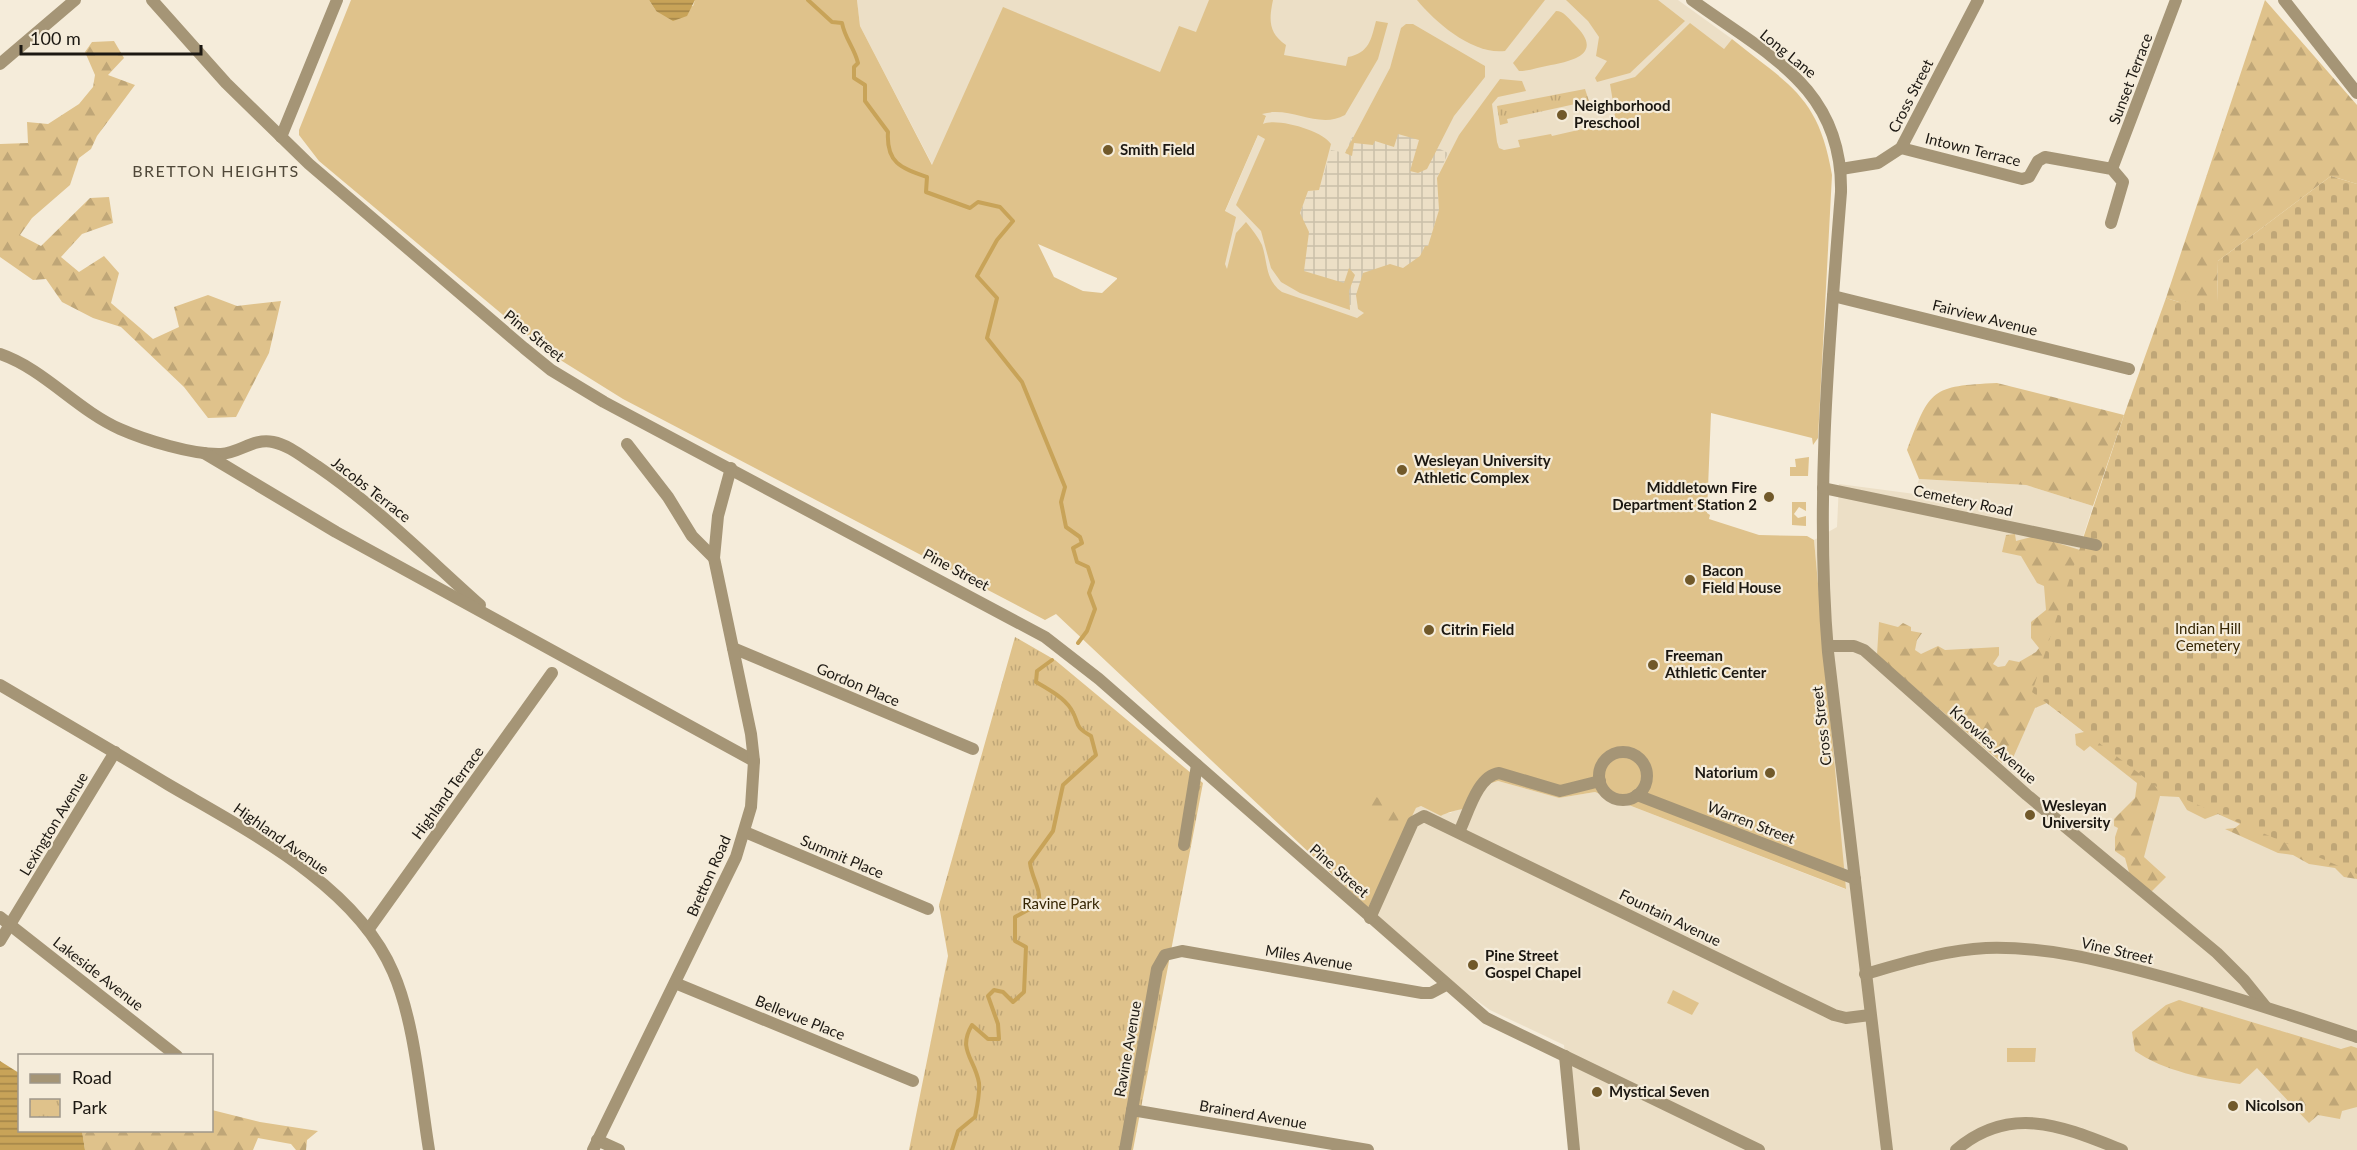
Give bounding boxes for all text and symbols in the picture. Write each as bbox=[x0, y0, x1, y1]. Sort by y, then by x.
scale bar bbox=[21, 18, 201, 56]
street label: Long Lane bbox=[1757, 25, 1820, 81]
text: 100 m bbox=[30, 27, 81, 49]
street label: Sunset Terrace bbox=[2104, 31, 2156, 127]
street label: Cross Street bbox=[1884, 55, 1937, 135]
place label: Neighborhood Preschool bbox=[1574, 96, 1670, 131]
marker: Neighborhood Preschool bbox=[1555, 108, 1569, 122]
street label: Intown Terrace bbox=[1924, 128, 2023, 170]
place label: Smith Field bbox=[1120, 140, 1195, 158]
marker: Smith Field bbox=[1101, 143, 1115, 157]
district label: BRETTON HEIGHTS bbox=[132, 161, 300, 180]
street label: Fairview Avenue bbox=[1931, 295, 2040, 339]
street label: Pine Street bbox=[501, 306, 569, 365]
place label: Wesleyan University Athletic Complex bbox=[1413, 451, 1551, 486]
street label: Jacobs Terrace bbox=[328, 453, 415, 526]
marker: Wesleyan University Athletic Complex bbox=[1395, 463, 1409, 477]
place label: Middletown Fire Department Station 2 bbox=[1612, 478, 1757, 513]
street label: Cemetery Road bbox=[1912, 481, 2015, 519]
marker: Middletown Fire Department Station 2 bbox=[1762, 490, 1776, 504]
street label: Pine Street bbox=[920, 544, 993, 594]
place label: Bacon Field House bbox=[1702, 561, 1781, 596]
marker: Bacon Field House bbox=[1683, 573, 1697, 587]
park label: Indian Hill Cemetery bbox=[2175, 619, 2241, 654]
place label: Citrin Field bbox=[1441, 620, 1514, 638]
marker: Citrin Field bbox=[1422, 623, 1436, 637]
place label: Freeman Athletic Center bbox=[1664, 646, 1767, 681]
street label: Gordon Place bbox=[814, 658, 903, 710]
marker: Freeman Athletic Center bbox=[1646, 658, 1660, 672]
street label: Cross Street bbox=[1807, 685, 1835, 767]
street label: Knowles Avenue bbox=[1946, 702, 2041, 787]
street label: Highland Terrace bbox=[407, 742, 487, 842]
place label: Natorium bbox=[1695, 763, 1758, 781]
marker: Natorium bbox=[1763, 766, 1777, 780]
street label: Lexington Avenue bbox=[15, 768, 91, 878]
place label: Wesleyan University bbox=[2042, 796, 2110, 831]
street label: Warren Street bbox=[1705, 797, 1798, 847]
street label: Highland Avenue bbox=[231, 799, 333, 878]
marker: Wesleyan University bbox=[2023, 808, 2037, 822]
street label: Summit Place bbox=[798, 830, 887, 882]
street label: Bretton Road bbox=[682, 832, 734, 919]
street label: Pine Street bbox=[1307, 840, 1373, 901]
street label: Fountain Avenue bbox=[1617, 885, 1724, 950]
park label: Ravine Park bbox=[1022, 894, 1100, 912]
street label: Lakeside Avenue bbox=[50, 932, 147, 1014]
street label: Vine Street bbox=[2079, 933, 2156, 967]
street label: Miles Avenue bbox=[1264, 940, 1354, 974]
place label: Pine Street Gospel Chapel bbox=[1485, 946, 1581, 981]
marker: Pine Street Gospel Chapel bbox=[1466, 958, 1480, 972]
street label: Bellevue Place bbox=[753, 991, 848, 1043]
street label: Ravine Avenue bbox=[1110, 999, 1144, 1098]
legend bbox=[18, 1054, 213, 1132]
text: Road bbox=[72, 1066, 112, 1088]
place label: Mystical Seven bbox=[1609, 1082, 1709, 1100]
marker: Mystical Seven bbox=[1590, 1085, 1604, 1099]
text: Park bbox=[72, 1096, 108, 1118]
street label: Brainerd Avenue bbox=[1198, 1096, 1308, 1132]
place label: Nicolson bbox=[2245, 1096, 2303, 1114]
marker: Nicolson bbox=[2226, 1099, 2240, 1113]

